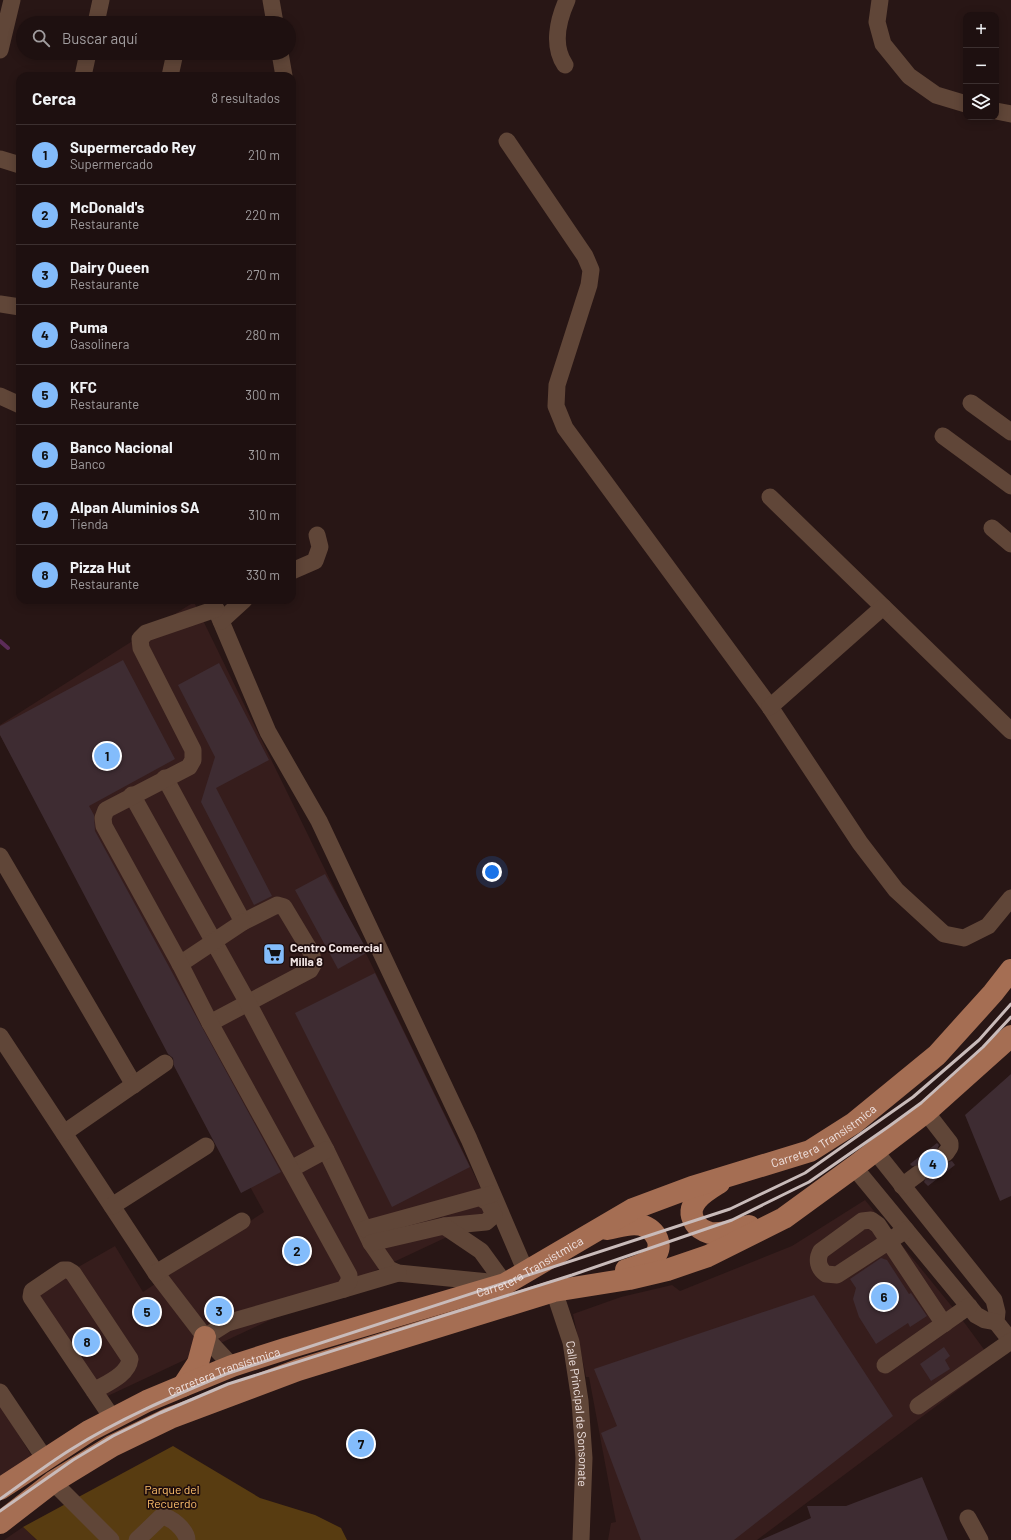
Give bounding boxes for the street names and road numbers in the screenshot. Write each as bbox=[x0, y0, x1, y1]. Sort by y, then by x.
street label: Carretera Transístmica bbox=[769, 1101, 879, 1170]
street label: Carretera Transístmica bbox=[474, 1233, 585, 1299]
street label: Calle Principal de Sonsonate bbox=[564, 1340, 591, 1487]
street label: Carretera Transístmica bbox=[166, 1344, 282, 1399]

